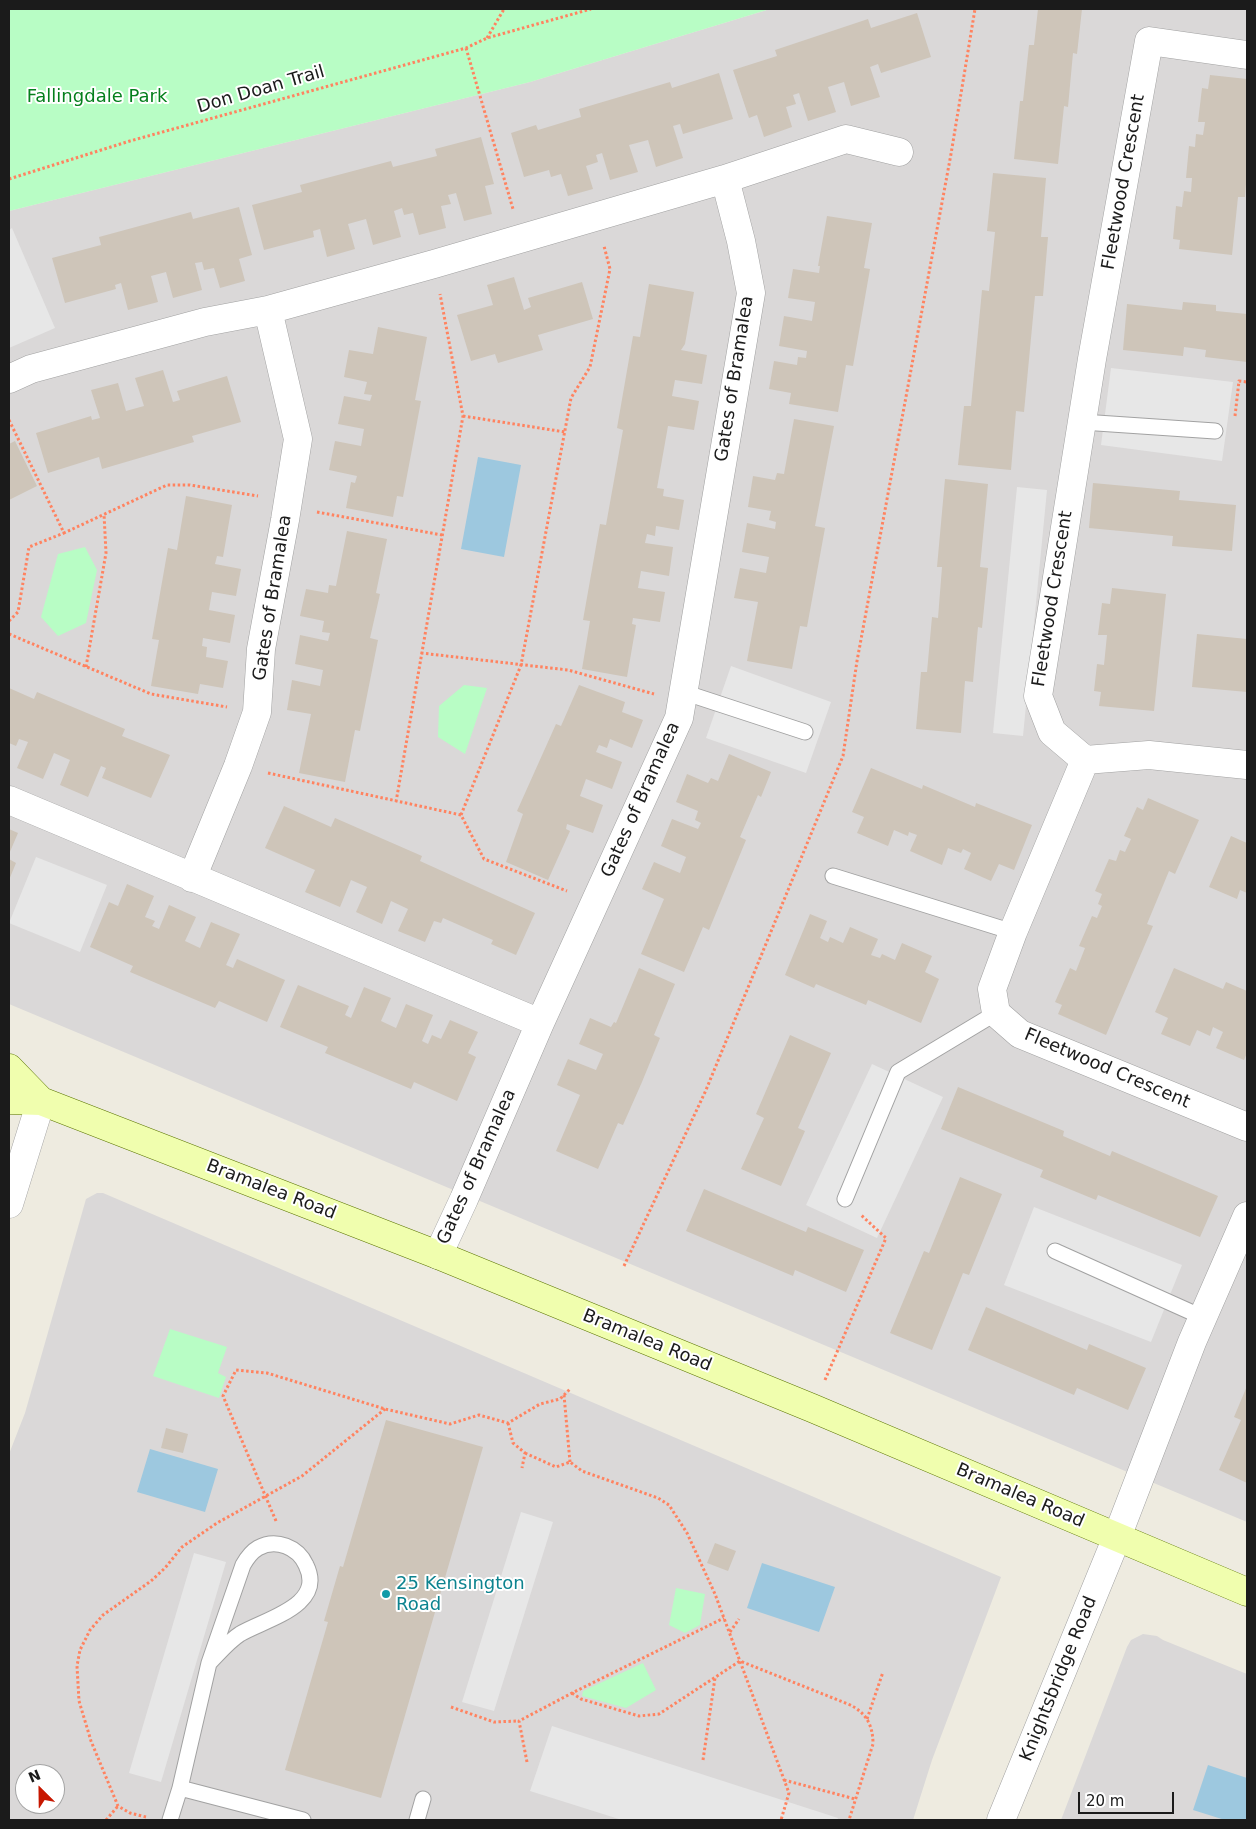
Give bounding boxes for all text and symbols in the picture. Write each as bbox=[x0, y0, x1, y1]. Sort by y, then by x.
street label: Don Doan Trail bbox=[195, 61, 327, 119]
park label: Fallingdale Park bbox=[27, 86, 167, 108]
street label: Fleetwood Crescent bbox=[1098, 93, 1150, 271]
street label: Gates of Bramalea bbox=[711, 294, 759, 464]
street label: Fleetwood Crescent bbox=[1028, 509, 1078, 689]
street label: Gates of Bramalea bbox=[249, 513, 297, 683]
street label: Gates of Bramalea bbox=[597, 719, 685, 881]
street label: Fleetwood Crescent bbox=[1021, 1024, 1193, 1114]
street label: Gates of Bramalea bbox=[433, 1086, 521, 1248]
street label: Bramalea Road bbox=[203, 1155, 339, 1225]
street label: Bramalea Road bbox=[579, 1305, 715, 1377]
street label: Bramalea Road bbox=[953, 1459, 1087, 1533]
place label: 25 Kensington Road bbox=[396, 1573, 525, 1616]
marker: 25 Kensington Road bbox=[380, 1588, 392, 1600]
street label: Knightsbridge Road bbox=[1016, 1593, 1102, 1765]
north arrow bbox=[15, 1764, 65, 1814]
text: N bbox=[26, 1766, 43, 1786]
scale bar bbox=[1081, 1782, 1177, 1814]
text: 20 m bbox=[1086, 1792, 1124, 1810]

